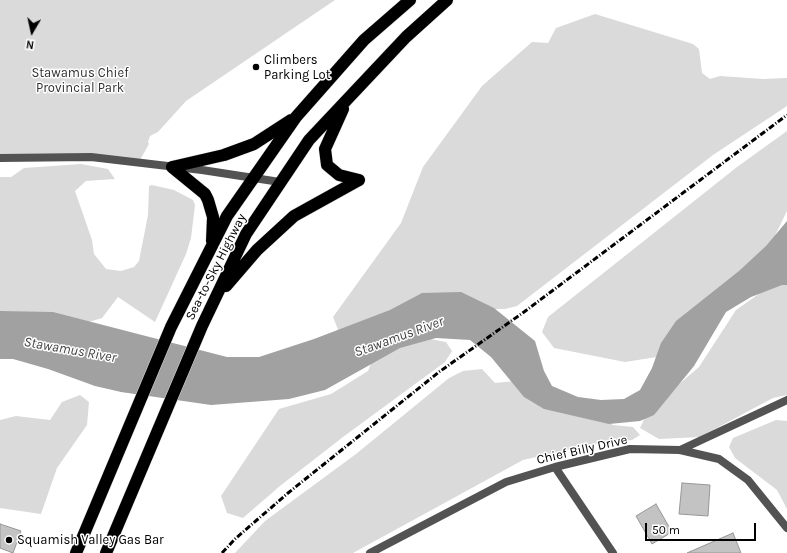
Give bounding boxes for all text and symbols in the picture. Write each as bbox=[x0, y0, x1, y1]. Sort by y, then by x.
north arrow bbox=[12, 12, 52, 52]
text: N bbox=[25, 37, 35, 51]
place label: Climbers Parking Lot bbox=[264, 52, 331, 83]
marker: Climbers Parking Lot bbox=[251, 62, 261, 72]
park label: Stawamus Chief Provincial Park bbox=[31, 65, 129, 96]
street label: Sea-to-Sky Highway bbox=[182, 211, 250, 323]
water label: Stawamus River bbox=[352, 313, 446, 361]
water label: Stawamus River bbox=[22, 334, 118, 366]
street label: Chief Billy Drive bbox=[535, 432, 629, 468]
scale bar bbox=[647, 515, 758, 541]
text: 50 m bbox=[652, 523, 680, 537]
place label: Squamish Valley Gas Bar bbox=[17, 532, 164, 548]
marker: Squamish Valley Gas Bar bbox=[4, 535, 14, 545]

